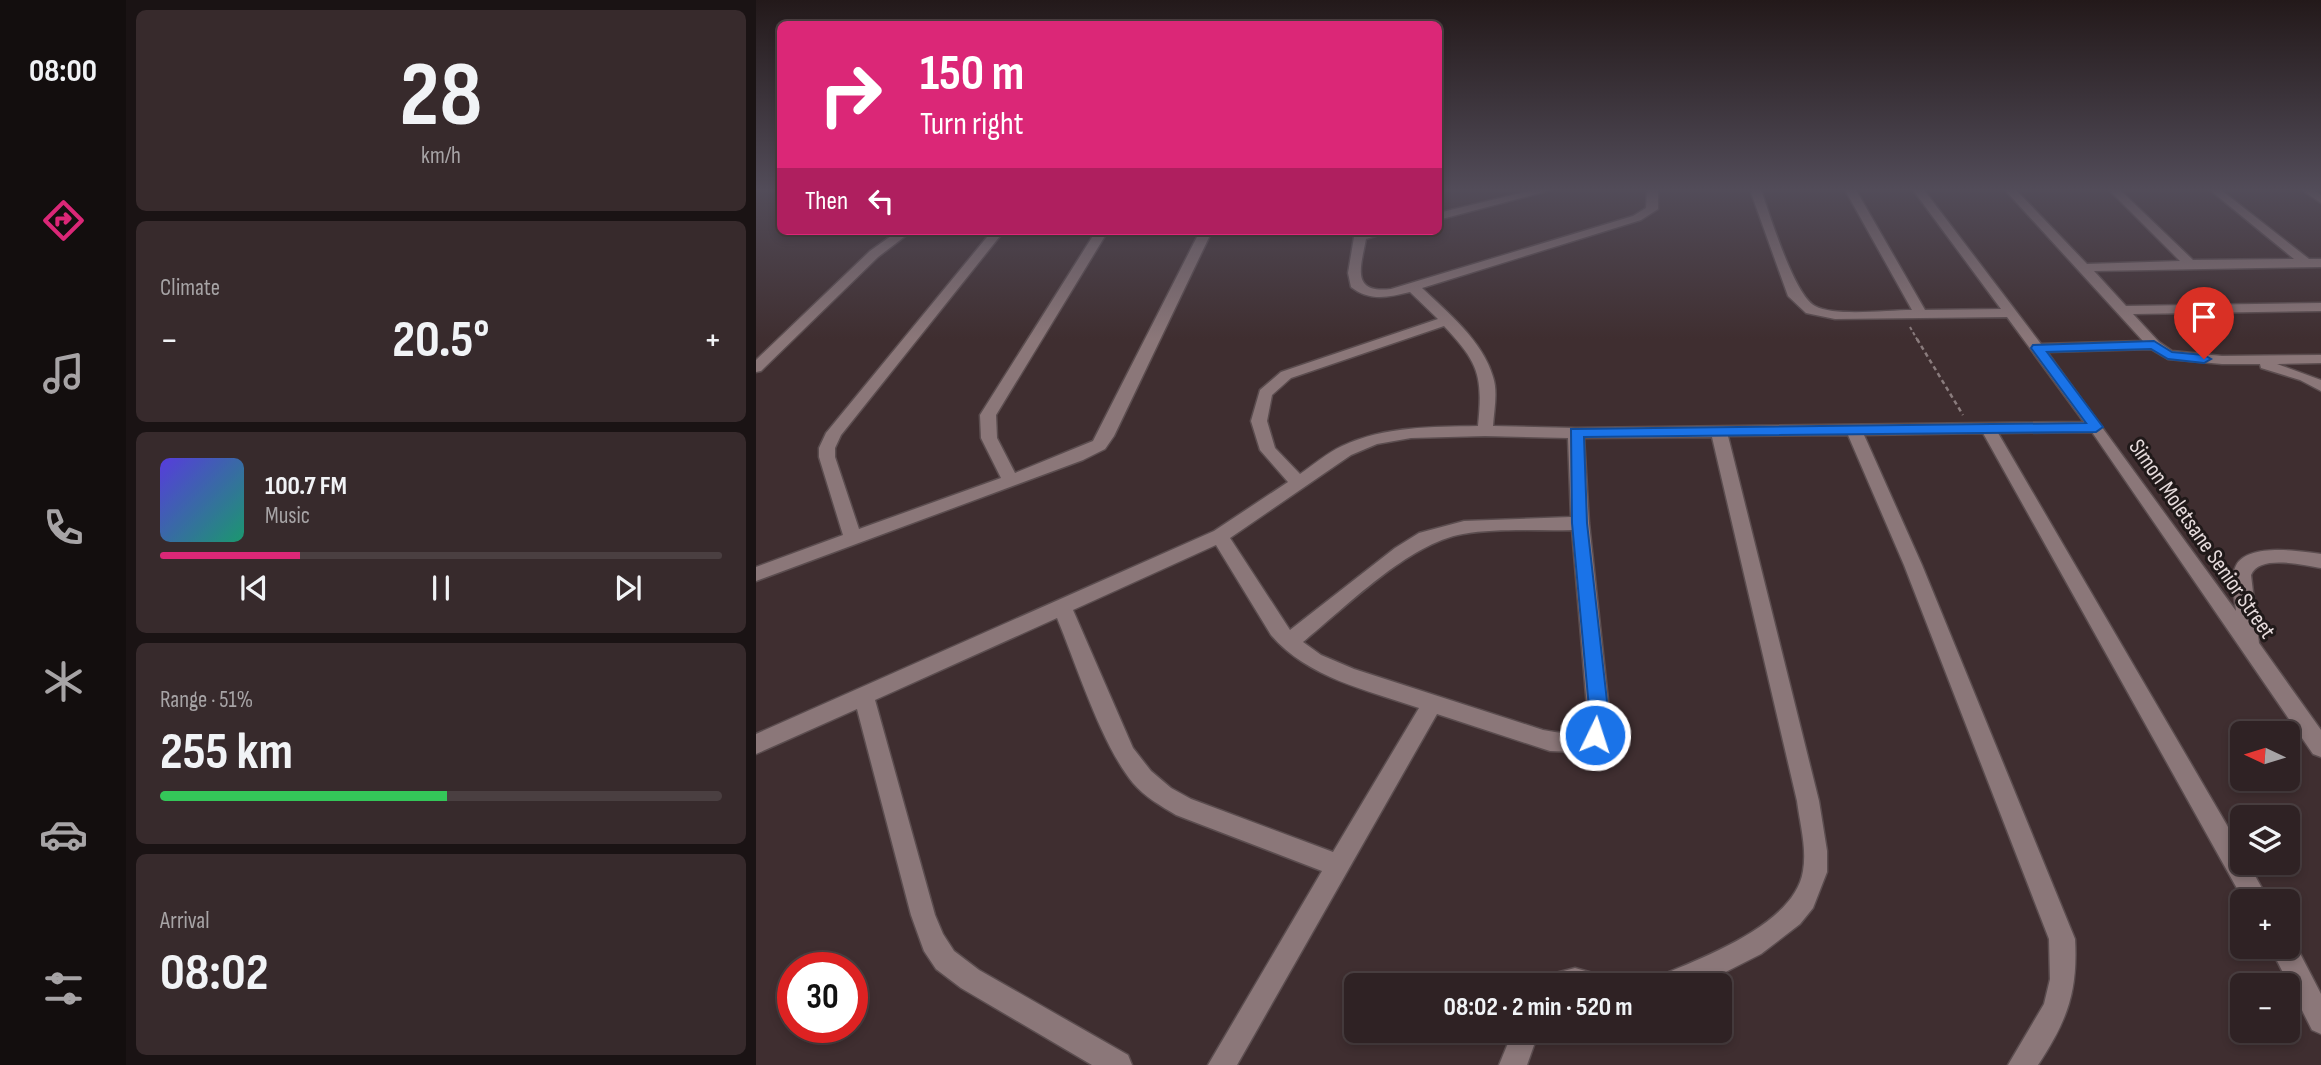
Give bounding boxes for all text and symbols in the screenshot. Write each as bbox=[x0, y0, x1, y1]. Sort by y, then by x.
text: 28 bbox=[400, 42, 482, 151]
text: 150 m bbox=[920, 45, 1024, 104]
icon: right bbox=[805, 49, 896, 140]
text: 08:00 bbox=[29, 52, 97, 91]
text: Turn right bbox=[920, 105, 1024, 144]
text: km/h bbox=[421, 142, 461, 170]
icon: left bbox=[862, 182, 900, 220]
text: Then bbox=[805, 186, 848, 217]
icon: directions bbox=[39, 196, 88, 245]
text: Climate bbox=[160, 274, 220, 302]
pin bbox=[2174, 287, 2234, 359]
icon: arrive bbox=[2185, 298, 2223, 336]
text: 20.5° bbox=[392, 309, 490, 372]
text: − bbox=[160, 318, 179, 363]
text: + bbox=[703, 318, 722, 363]
icon: music bbox=[39, 349, 88, 398]
street label: Simon Moletsane Senior Street bbox=[2123, 434, 2281, 644]
text: 100.7 FM bbox=[265, 471, 347, 502]
text: Music bbox=[265, 502, 310, 530]
icon: phone bbox=[39, 503, 88, 552]
icon: previous bbox=[235, 569, 273, 607]
icon: pause bbox=[422, 569, 460, 607]
icon: next bbox=[609, 569, 647, 607]
icon: climate bbox=[39, 657, 88, 706]
text: Range · 51% bbox=[160, 686, 253, 714]
position arrow bbox=[1558, 698, 1632, 772]
text: 255 km bbox=[160, 721, 293, 784]
north arrow bbox=[2230, 721, 2300, 791]
map controls bbox=[2230, 721, 2300, 1043]
button: layers bbox=[2230, 805, 2300, 875]
icon: car bbox=[39, 810, 88, 859]
button: + bbox=[2230, 889, 2300, 959]
text: Arrival bbox=[160, 907, 209, 935]
text: 08:02 bbox=[160, 942, 268, 1005]
speed limit sign: 30 bbox=[777, 952, 868, 1043]
icon: filters bbox=[39, 964, 88, 1013]
button: − bbox=[2230, 973, 2300, 1043]
text: 08:02 · 2 min · 520 m bbox=[1444, 992, 1632, 1023]

